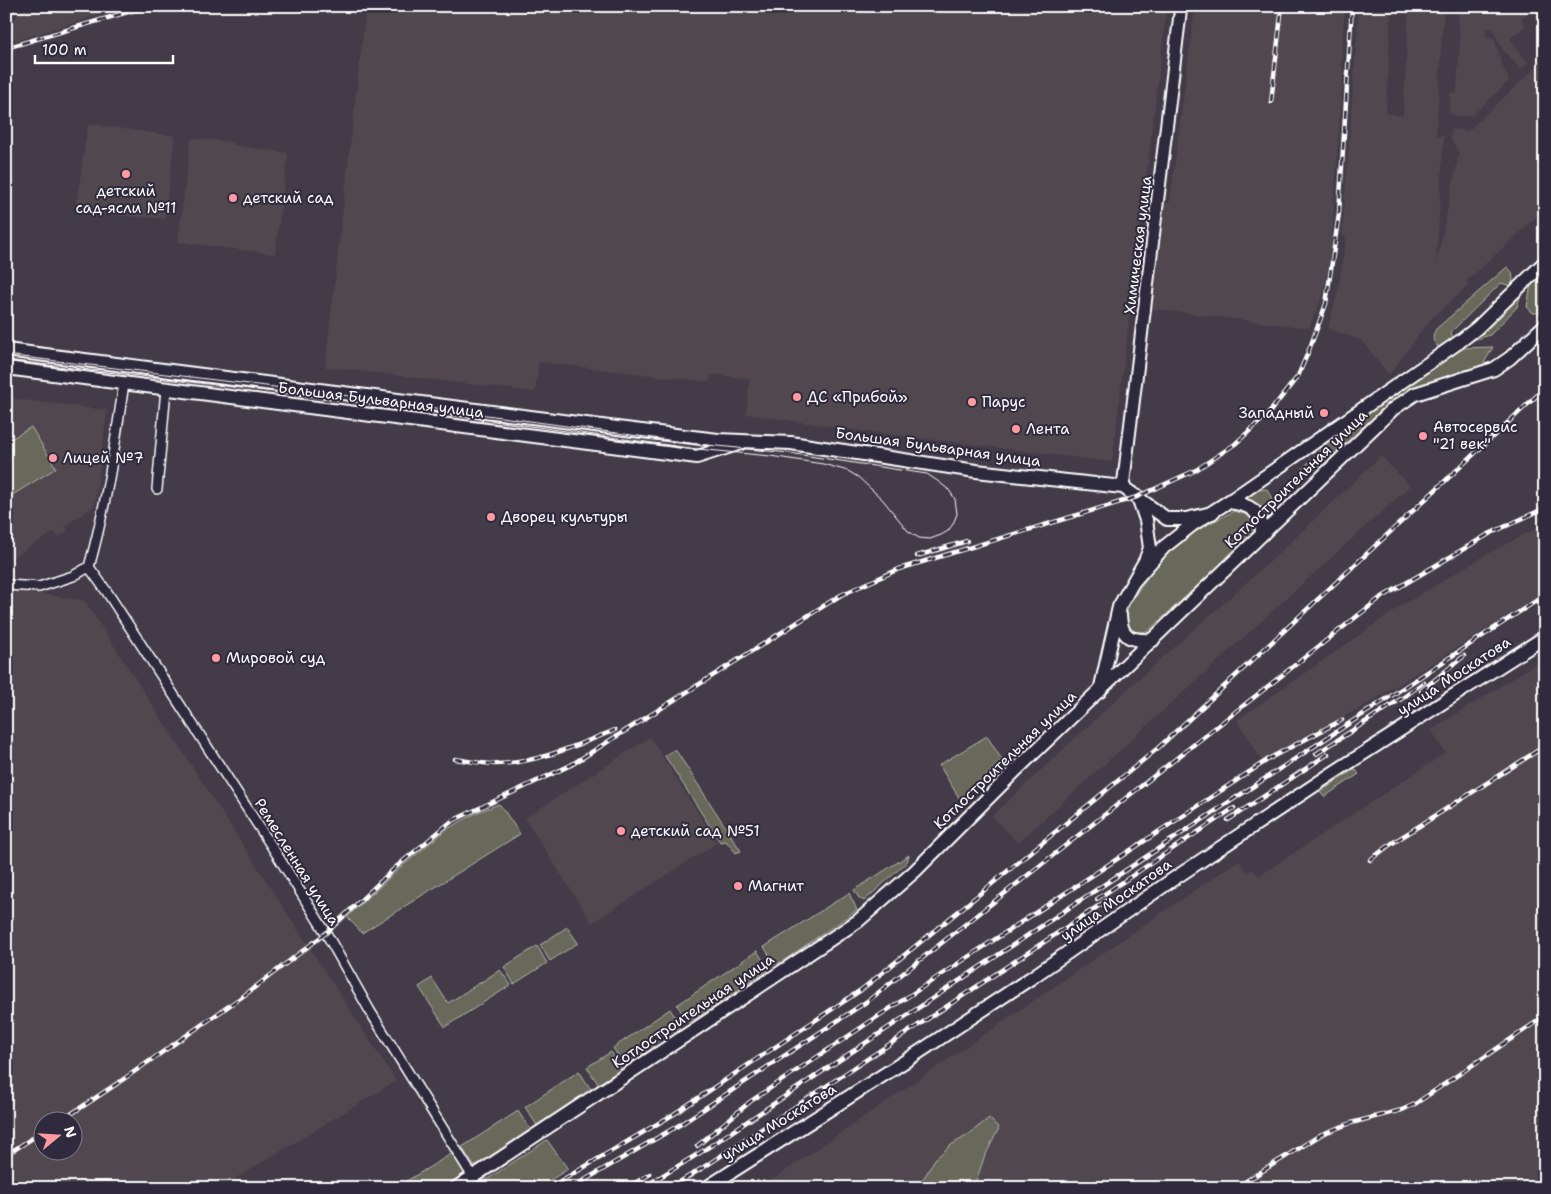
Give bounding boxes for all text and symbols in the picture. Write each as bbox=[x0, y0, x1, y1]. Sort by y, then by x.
scale bar bbox=[35, 32, 172, 64]
text: 100 m bbox=[42, 40, 87, 60]
marker: детский сад-ясли №11 bbox=[120, 168, 132, 180]
street label: Химическая улица bbox=[1120, 174, 1157, 315]
place label: детский сад-ясли №11 bbox=[75, 181, 177, 218]
place label: детский сад bbox=[243, 188, 334, 208]
marker: детский сад bbox=[227, 192, 239, 204]
street label: Большая Бульварная улица bbox=[277, 377, 486, 423]
place label: ДC «Прибой» bbox=[807, 387, 908, 407]
marker: ДC «Прибой» bbox=[791, 391, 803, 403]
place label: Парус bbox=[982, 392, 1026, 412]
marker: Парус bbox=[966, 396, 978, 408]
place label: Западный bbox=[1239, 403, 1314, 423]
street label: Котлостроительная улица bbox=[1220, 405, 1372, 553]
marker: Западный bbox=[1318, 407, 1330, 419]
place label: Автосервис "21 век" bbox=[1433, 417, 1517, 454]
place label: Лента bbox=[1026, 419, 1070, 439]
street label: Большая Бульварная улица bbox=[834, 423, 1043, 471]
marker: Лента bbox=[1010, 423, 1022, 435]
marker: Автосервис "21 век" bbox=[1417, 430, 1429, 442]
place label: Лицей №7 bbox=[63, 448, 144, 468]
marker: Лицей №7 bbox=[47, 452, 59, 464]
place label: Дворец культуры bbox=[501, 507, 628, 527]
marker: Дворец культуры bbox=[485, 511, 497, 523]
street label: улица Москатова bbox=[1393, 631, 1515, 720]
place label: Мировой суд bbox=[226, 648, 326, 668]
marker: Мировой суд bbox=[210, 652, 222, 664]
street label: Котлостроительная улица bbox=[929, 686, 1081, 834]
street label: Ремесленная улица bbox=[250, 795, 345, 930]
place label: детский сад №51 bbox=[631, 821, 760, 841]
marker: детский сад №51 bbox=[615, 825, 627, 837]
street label: улица Москатова bbox=[1056, 854, 1176, 946]
place label: Магнит bbox=[748, 876, 804, 896]
marker: Магнит bbox=[732, 880, 744, 892]
street label: Котлостроительная улица bbox=[608, 949, 778, 1073]
street label: улица Москатова bbox=[718, 1078, 841, 1165]
north arrow bbox=[32, 1112, 82, 1162]
text: N bbox=[60, 1124, 81, 1140]

